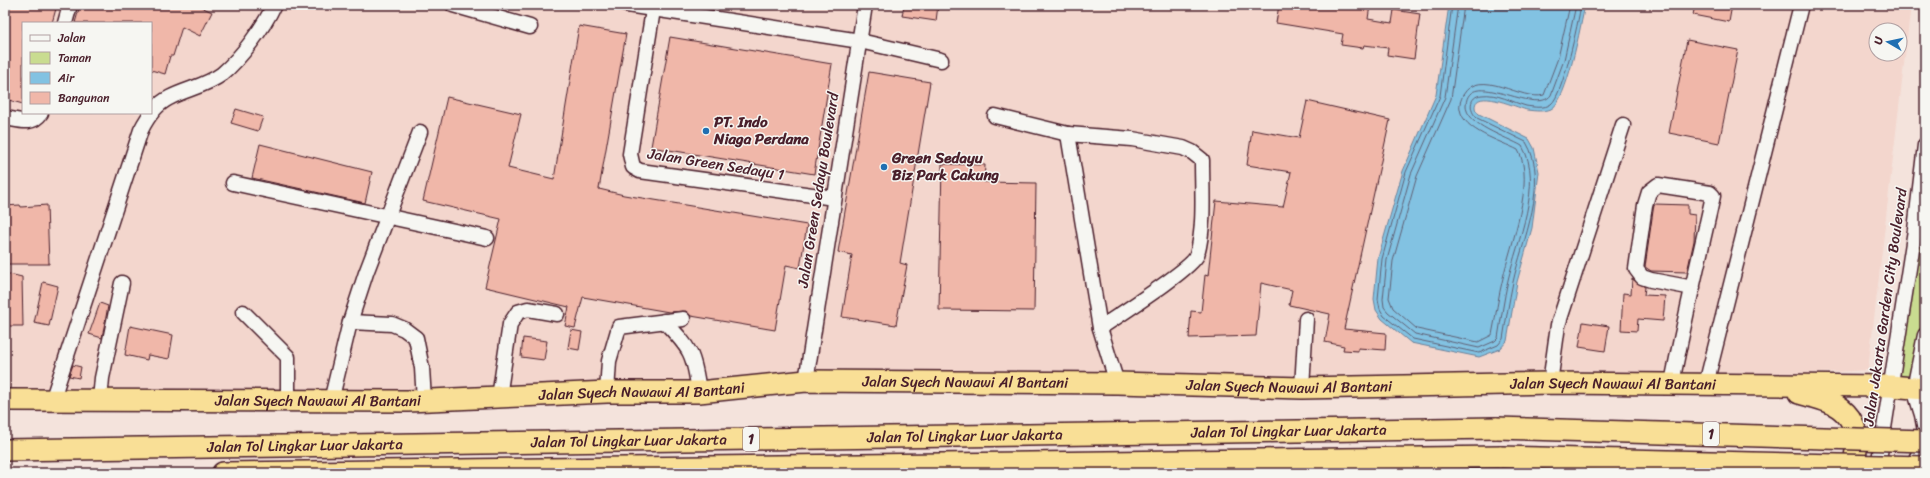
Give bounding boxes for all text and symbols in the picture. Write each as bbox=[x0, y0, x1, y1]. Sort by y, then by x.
legend bbox=[22, 22, 152, 114]
north arrow bbox=[1868, 22, 1908, 62]
text: Jalan bbox=[57, 27, 86, 49]
text: U bbox=[1869, 35, 1889, 46]
text: Taman bbox=[58, 47, 92, 69]
text: Air bbox=[57, 67, 75, 89]
text: Bangunan bbox=[58, 87, 110, 109]
street label: Jalan Green Sedayu Boulevard bbox=[790, 89, 846, 290]
place label: PT. Indo Niaga Perdana bbox=[713, 109, 809, 152]
marker: PT. Indo Niaga Perdana bbox=[701, 126, 711, 136]
street label: Jalan Green Sedayu 1 bbox=[645, 140, 786, 188]
place label: Green Sedayu Biz Park Cakung bbox=[891, 145, 1000, 188]
marker: Green Sedayu Biz Park Cakung bbox=[879, 162, 889, 172]
street label: Jalan Jakarta Garden City Boulevard bbox=[1855, 185, 1915, 429]
street label: Jalan Syech Nawawi Al Bantani bbox=[861, 368, 1069, 396]
street label: Jalan Syech Nawawi Al Bantani bbox=[1509, 370, 1717, 397]
street label: Jalan Syech Nawawi Al Bantani bbox=[1185, 372, 1393, 401]
street label: Jalan Syech Nawawi Al Bantani bbox=[537, 374, 747, 408]
street label: Jalan Syech Nawawi Al Bantani bbox=[214, 387, 422, 414]
street label: Jalan Tol Lingkar Luar Jakarta bbox=[1190, 417, 1387, 446]
street label: Jalan Tol Lingkar Luar Jakarta bbox=[866, 421, 1063, 450]
road number: 1 bbox=[1703, 422, 1719, 446]
street label: Jalan Tol Lingkar Luar Jakarta bbox=[530, 426, 728, 455]
road number: 1 bbox=[743, 427, 759, 451]
street label: Jalan Tol Lingkar Luar Jakarta bbox=[206, 431, 404, 460]

